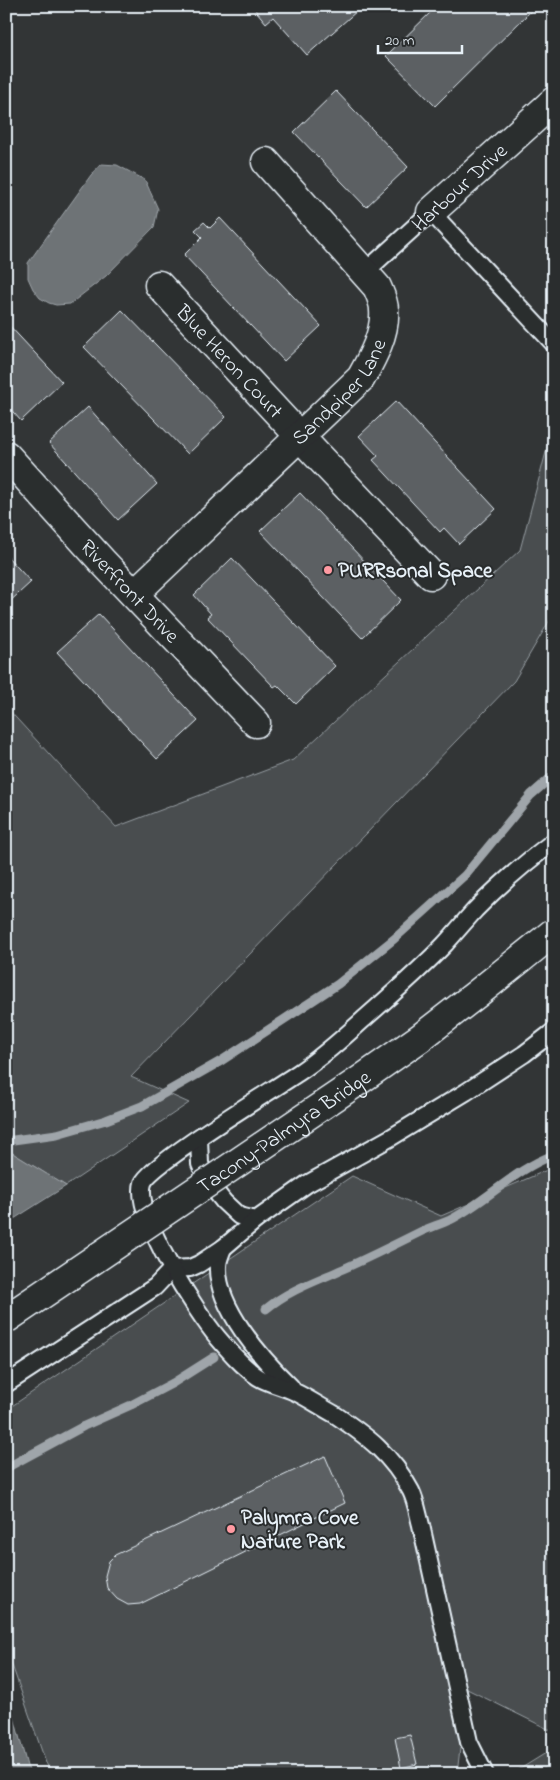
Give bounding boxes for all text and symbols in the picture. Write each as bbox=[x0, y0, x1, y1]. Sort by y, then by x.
scale bar bbox=[378, 22, 461, 54]
text: 20 m bbox=[385, 30, 415, 52]
street label: Harbour Drive bbox=[406, 137, 515, 240]
street label: Blue Heron Court bbox=[167, 298, 289, 426]
street label: Sandpiper Lane bbox=[286, 334, 396, 453]
street label: Riverfront Drive bbox=[72, 533, 186, 651]
place label: PURRsonal Space bbox=[338, 557, 493, 587]
marker: PURRsonal Space bbox=[322, 564, 334, 576]
street label: Tacony–Palmyra Bridge bbox=[192, 1063, 378, 1203]
place label: Palymra Cove Nature Park bbox=[241, 1504, 359, 1558]
marker: Palymra Cove Nature Park bbox=[225, 1523, 237, 1535]

